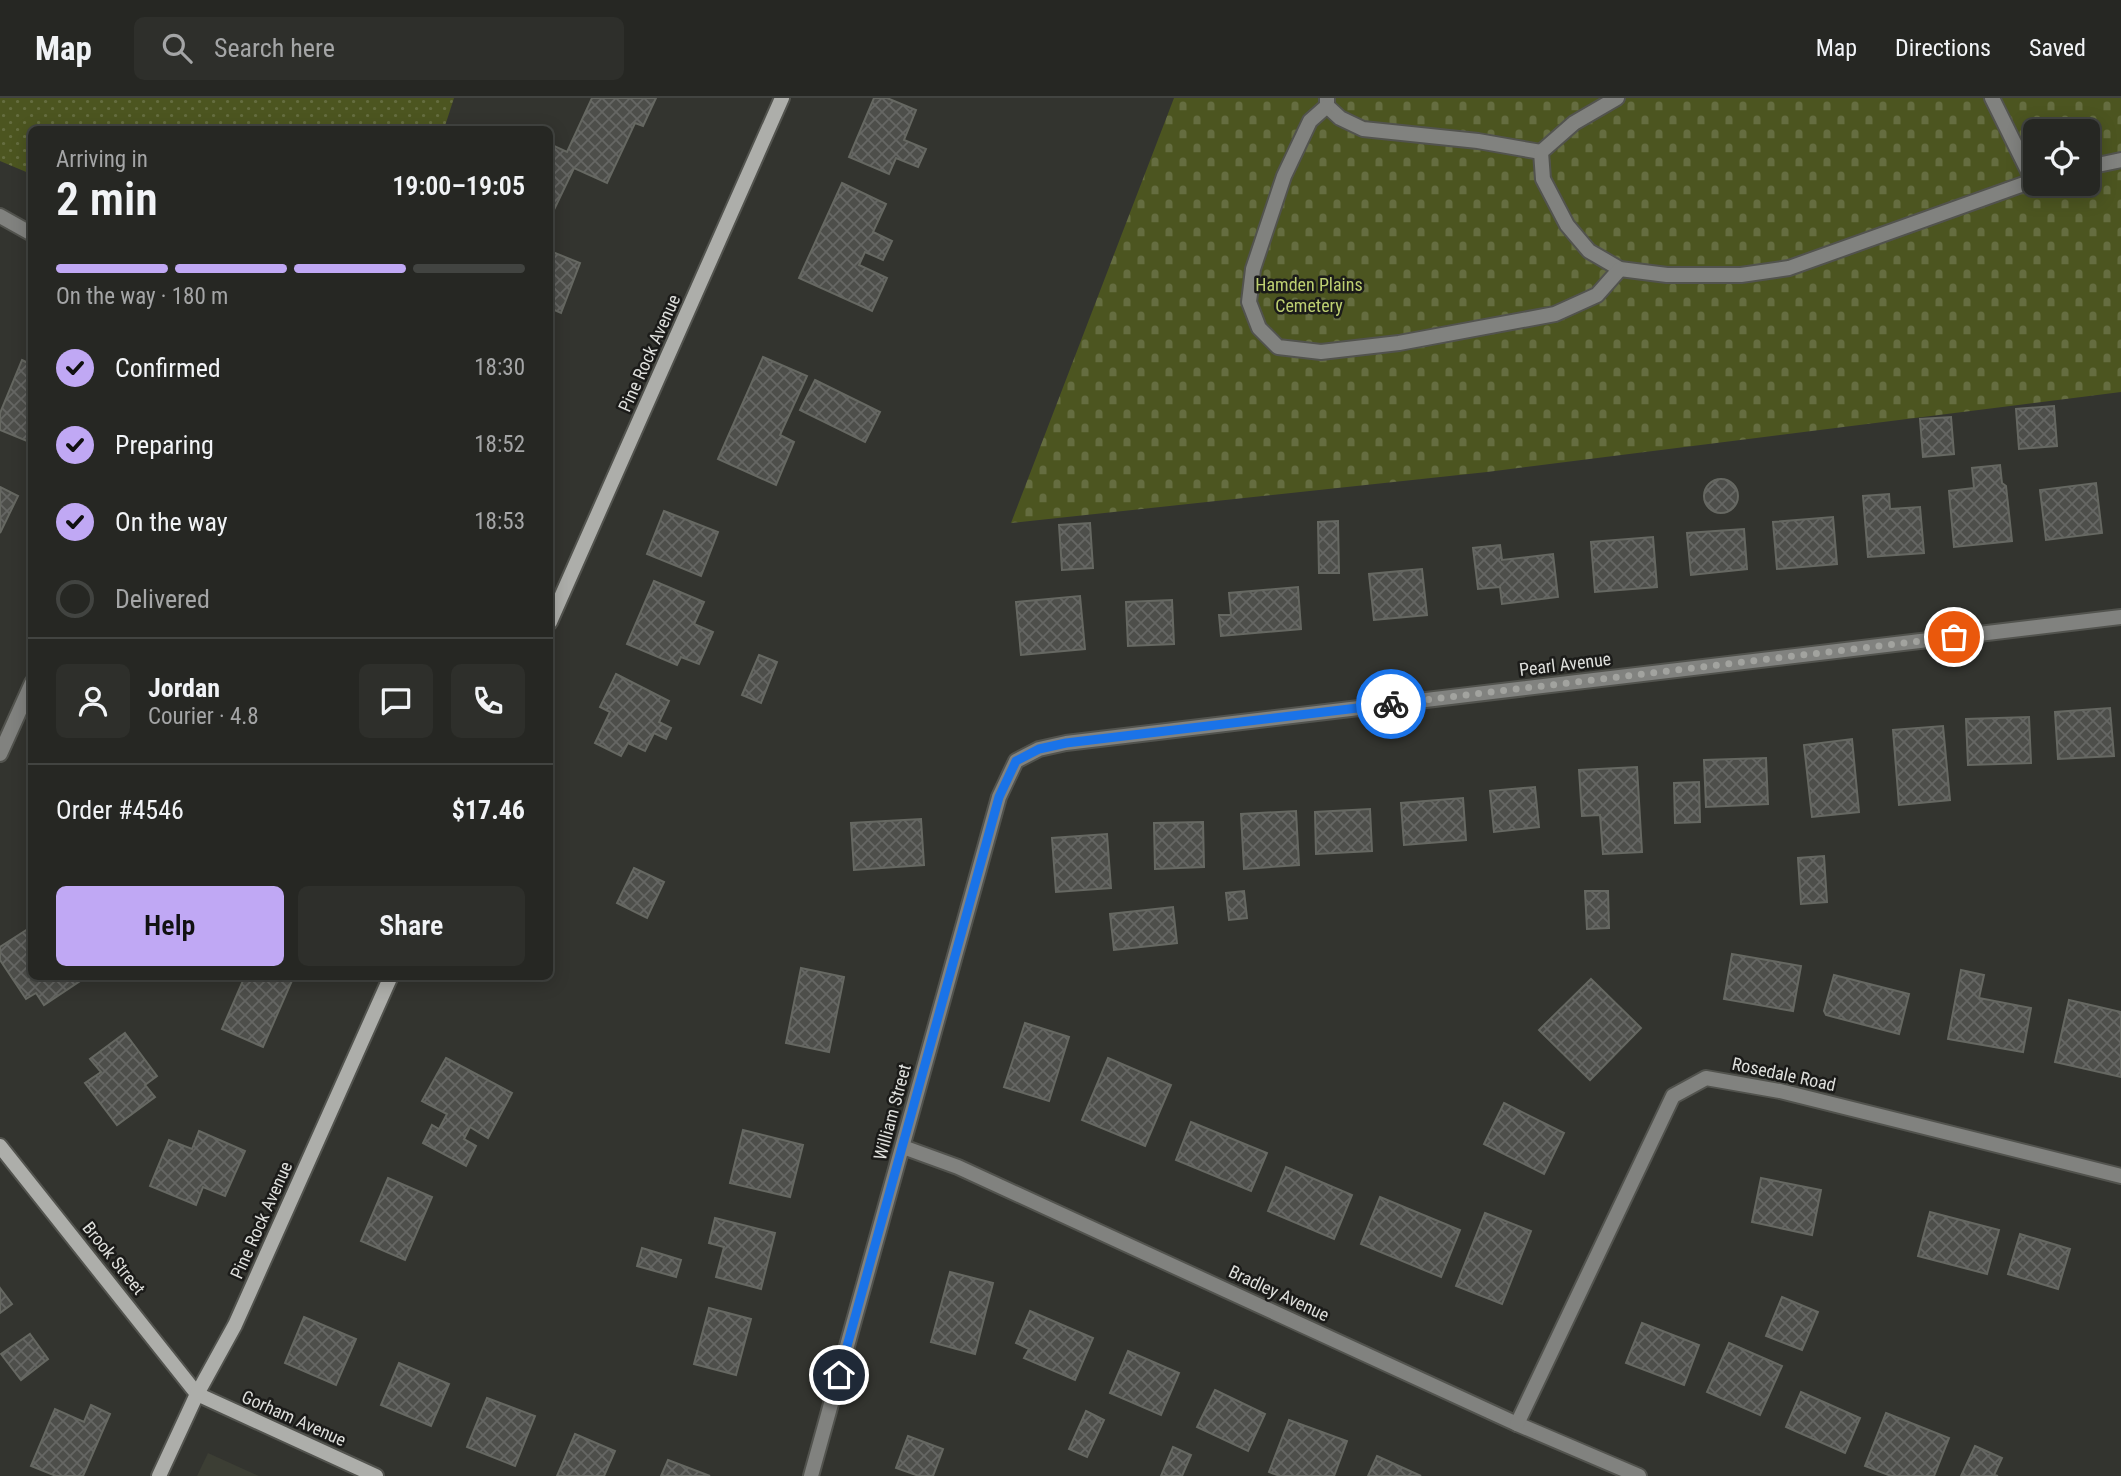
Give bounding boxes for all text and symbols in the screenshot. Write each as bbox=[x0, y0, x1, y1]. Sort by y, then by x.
search box bbox=[134, 17, 624, 80]
text: Map bbox=[35, 29, 92, 68]
icon: search bbox=[158, 29, 196, 67]
text: Search here bbox=[214, 33, 335, 63]
text: Map bbox=[1816, 34, 1857, 62]
text: Directions bbox=[1895, 34, 1991, 62]
text: Saved bbox=[2029, 34, 2086, 62]
map controls bbox=[2023, 119, 2100, 196]
button: locate bbox=[2023, 119, 2100, 196]
text: Arriving in bbox=[56, 146, 148, 173]
text: 19:00–19:05 bbox=[392, 171, 525, 201]
text: 2 min bbox=[56, 172, 158, 226]
park label: Hamden Plains Cemetery bbox=[1255, 274, 1363, 316]
text: On the way · 180 m bbox=[56, 283, 228, 310]
street label: Pine Rock Avenue bbox=[614, 291, 684, 415]
icon: check bbox=[56, 349, 94, 387]
text: Confirmed bbox=[115, 353, 221, 383]
text: 18:30 bbox=[474, 354, 525, 381]
icon: check bbox=[56, 426, 94, 464]
text: Preparing bbox=[115, 430, 214, 460]
text: 18:52 bbox=[474, 431, 525, 458]
icon: check bbox=[56, 503, 94, 541]
text: On the way bbox=[115, 507, 228, 537]
text: 18:53 bbox=[474, 508, 525, 535]
text: Delivered bbox=[115, 584, 210, 614]
pin bbox=[1924, 607, 1984, 667]
icon: bag bbox=[1935, 618, 1973, 656]
street label: Pearl Avenue bbox=[1518, 648, 1612, 680]
button: person bbox=[56, 664, 130, 738]
button: chat bbox=[359, 664, 433, 738]
button: phone bbox=[451, 664, 525, 738]
courier bbox=[1356, 669, 1426, 739]
text: Jordan bbox=[148, 673, 220, 703]
icon: bike bbox=[1372, 685, 1410, 723]
text: Courier · 4.8 bbox=[148, 703, 259, 730]
text: Order #4546 bbox=[56, 795, 184, 825]
text: $17.46 bbox=[452, 795, 525, 825]
button: Help bbox=[56, 886, 284, 966]
button: Share bbox=[298, 886, 525, 966]
street label: Rosedale Road bbox=[1730, 1053, 1838, 1095]
street label: William Street bbox=[869, 1062, 915, 1162]
street label: Pine Rock Avenue bbox=[226, 1158, 296, 1282]
street label: Brook Street bbox=[78, 1217, 150, 1299]
street label: Bradley Avenue bbox=[1225, 1261, 1333, 1325]
pin bbox=[809, 1345, 869, 1405]
icon: home bbox=[820, 1356, 858, 1394]
street label: Gorham Avenue bbox=[239, 1386, 349, 1450]

